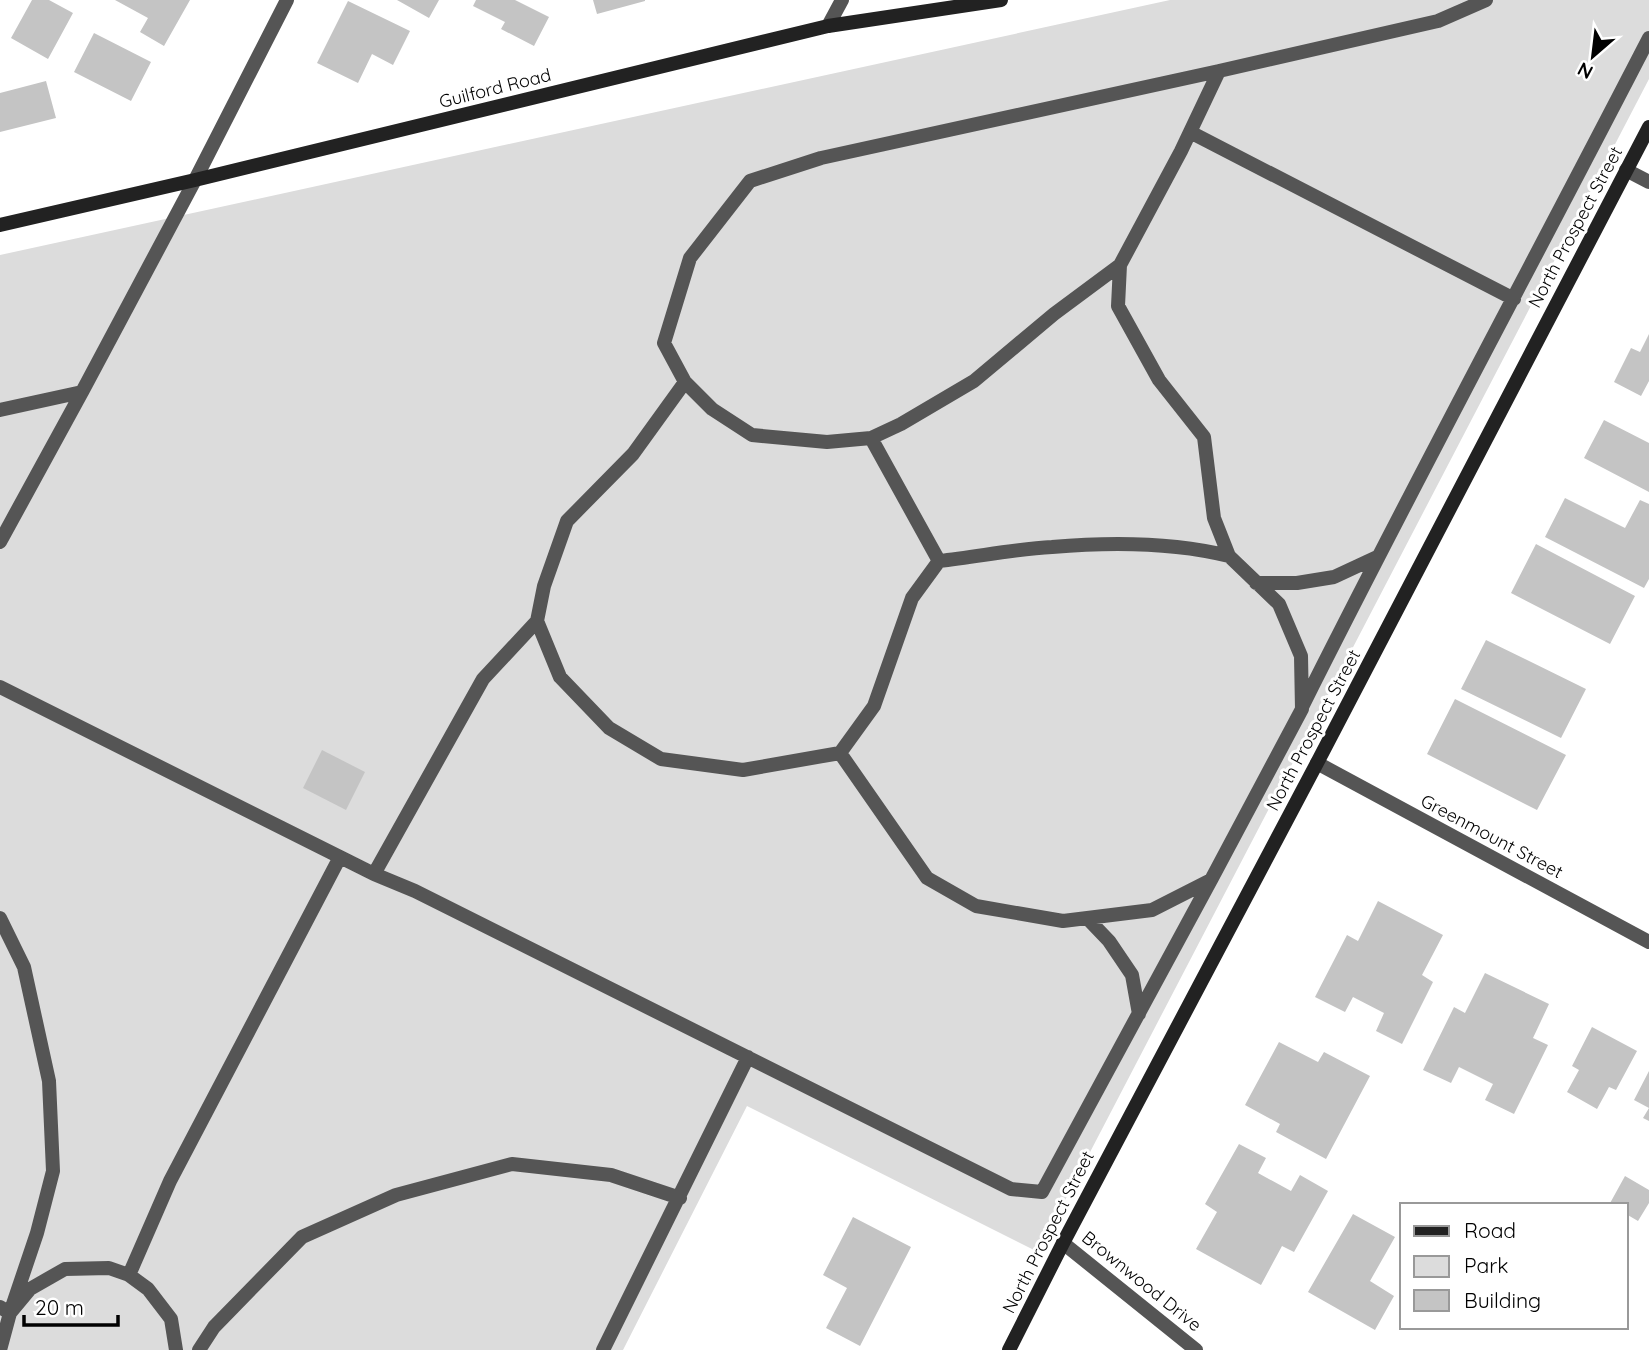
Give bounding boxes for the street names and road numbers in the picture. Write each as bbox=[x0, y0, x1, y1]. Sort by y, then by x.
street label: Guilford Road bbox=[437, 63, 553, 113]
street label: North Prospect Street bbox=[1523, 142, 1627, 312]
street label: North Prospect Street bbox=[1261, 645, 1365, 815]
street label: Greenmount Street bbox=[1417, 789, 1567, 883]
street label: North Prospect Street bbox=[997, 1147, 1099, 1317]
street label: Brownwood Drive bbox=[1077, 1226, 1207, 1336]

